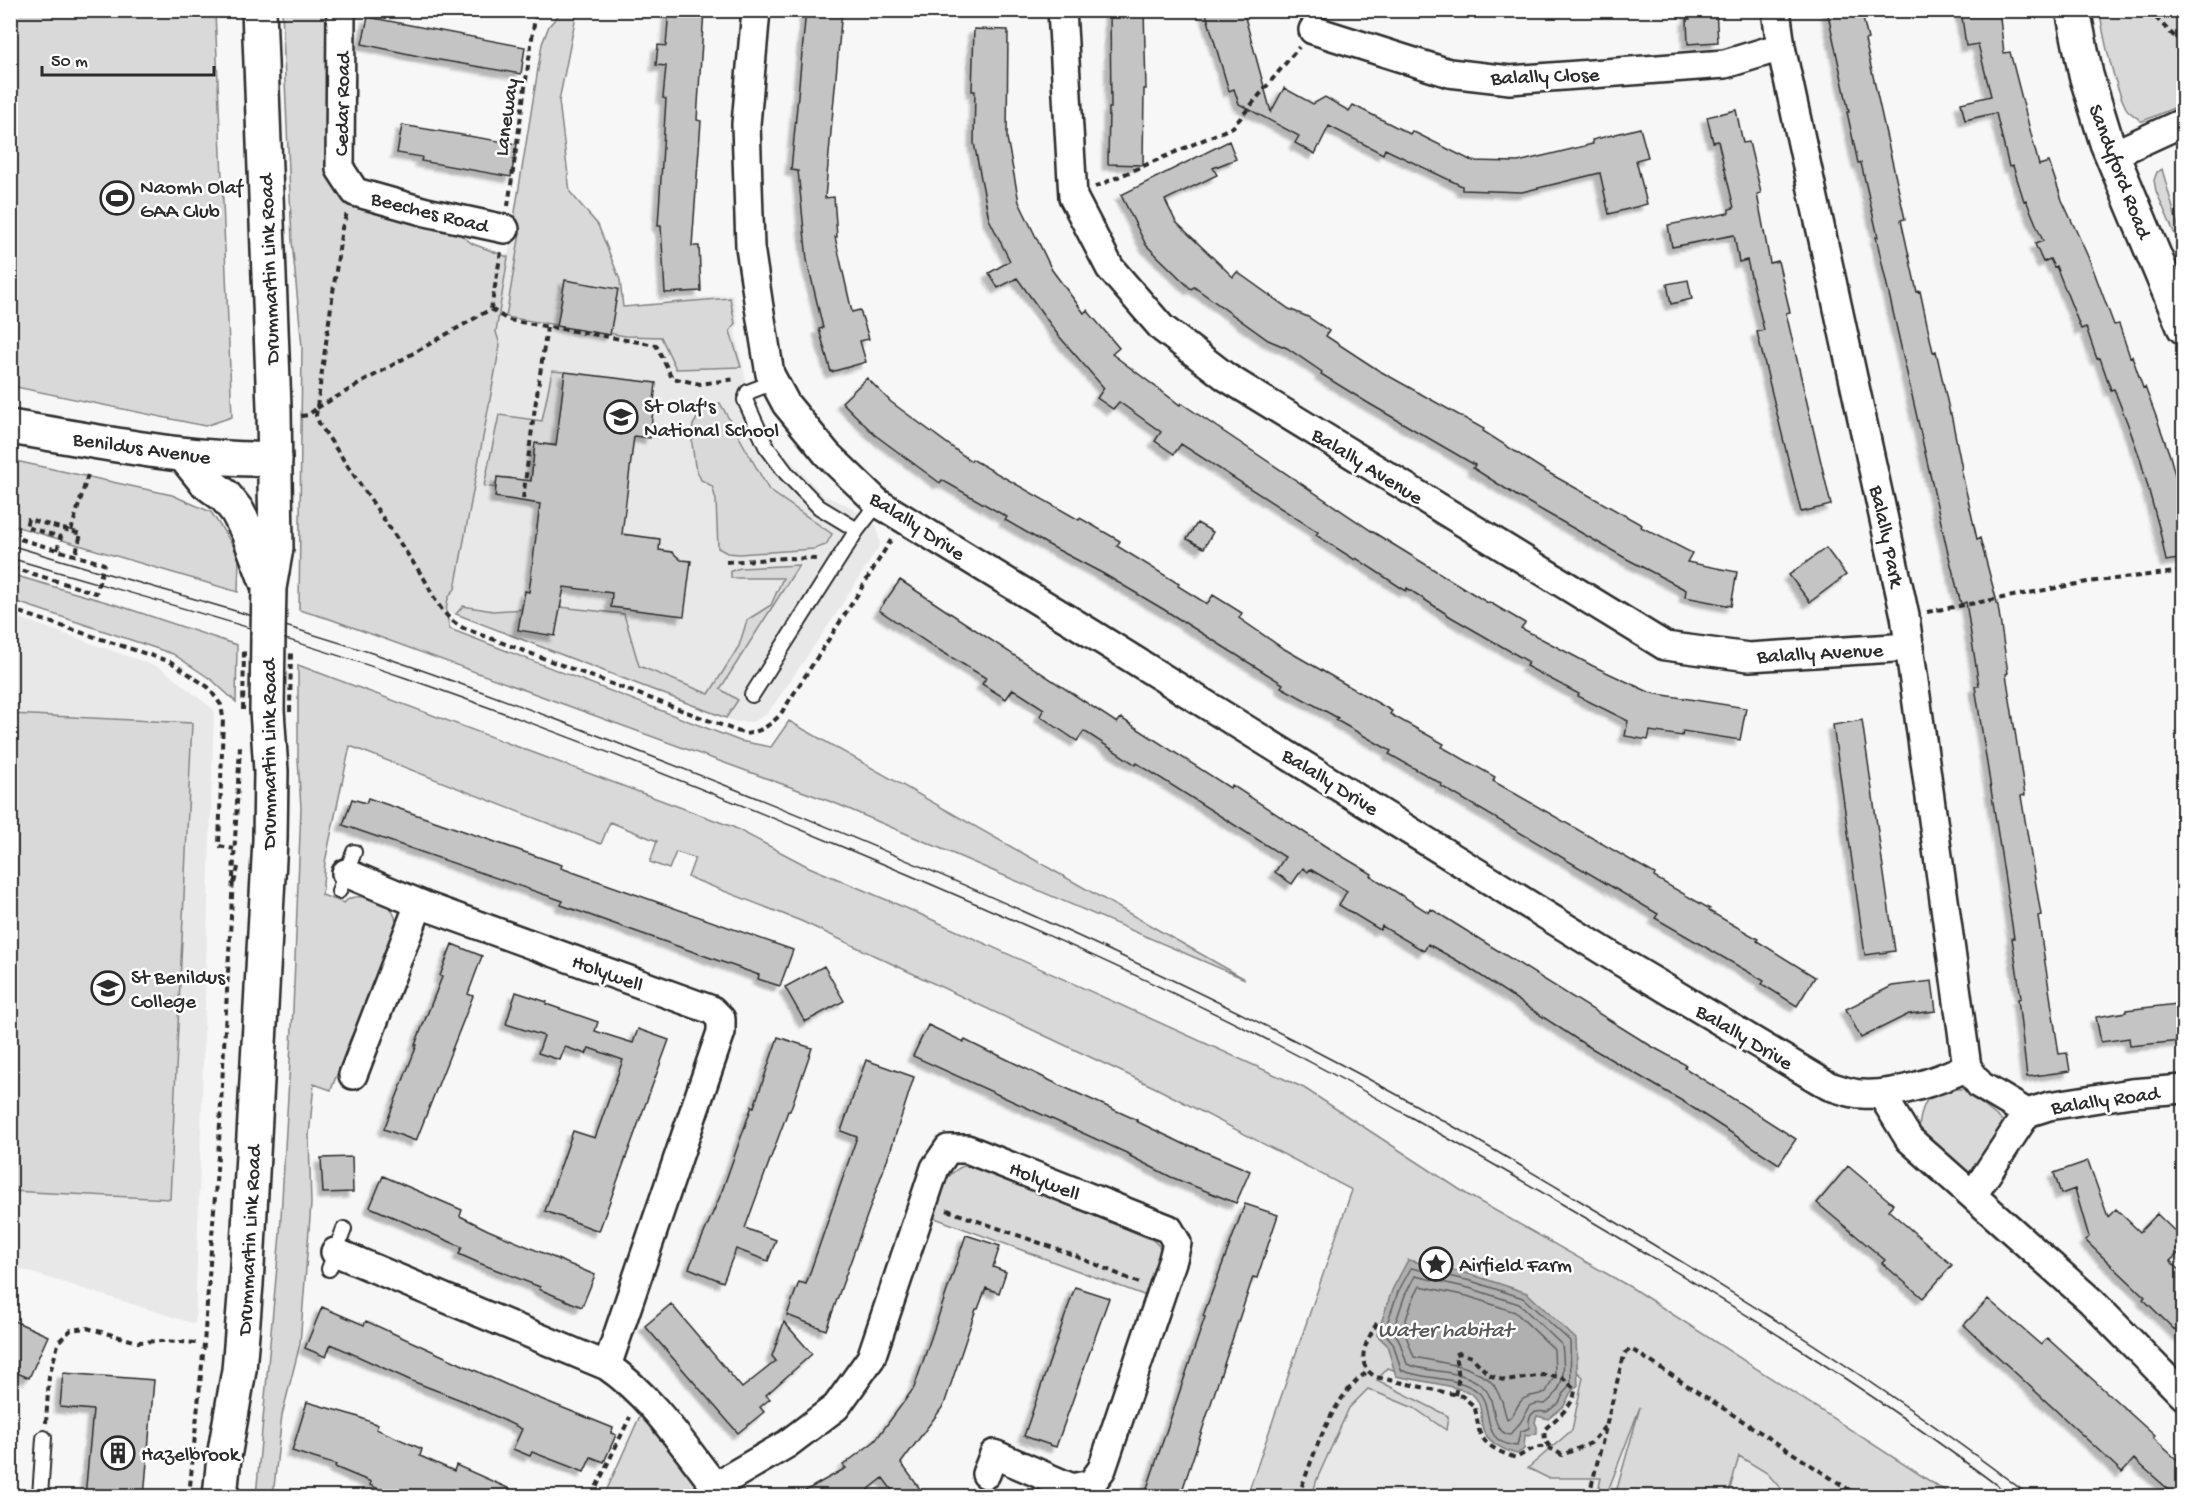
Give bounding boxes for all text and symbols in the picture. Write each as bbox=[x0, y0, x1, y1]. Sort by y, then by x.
scale bar bbox=[42, 39, 214, 77]
street label: Cedar Road bbox=[331, 50, 358, 157]
text: 50 m bbox=[51, 52, 88, 73]
street label: Balally Close bbox=[1489, 64, 1601, 93]
street label: Laneway bbox=[491, 77, 526, 158]
street label: Sandyford Road bbox=[2081, 102, 2155, 245]
street label: Drummartin Link Road bbox=[256, 172, 287, 366]
place label: Naomh Olaf GAA Club bbox=[140, 177, 244, 226]
sports icon: Naomh Olaf GAA Club bbox=[99, 180, 135, 216]
street label: Beeches Road bbox=[367, 187, 492, 241]
place label: St Olaf's National School bbox=[644, 396, 779, 445]
school or university icon: St Olaf's National School bbox=[603, 399, 639, 435]
street label: Balally Avenue bbox=[1305, 423, 1427, 513]
street label: Benildus Avenue bbox=[70, 428, 213, 473]
street label: Balally Park bbox=[1861, 483, 1908, 592]
street label: Balally Drive bbox=[863, 487, 970, 569]
street label: Balally Avenue bbox=[1755, 640, 1885, 671]
street label: Drummartin Link Road bbox=[259, 657, 284, 851]
street label: Balally Drive bbox=[1275, 744, 1383, 824]
street label: Holywell bbox=[568, 951, 646, 1000]
place label: St Benildus College bbox=[131, 967, 226, 1016]
school or university icon: St Benildus College bbox=[90, 970, 126, 1006]
street label: Balally Drive bbox=[1689, 1000, 1797, 1078]
street label: Balally Road bbox=[2049, 1082, 2163, 1123]
street label: Drummartin Link Road bbox=[234, 1143, 269, 1338]
street label: Holywell bbox=[1005, 1158, 1083, 1209]
place icon: Airfield Farm bbox=[1418, 1246, 1454, 1282]
place label: Airfield Farm bbox=[1459, 1255, 1572, 1280]
water label: Water habitat bbox=[1378, 1319, 1516, 1345]
building icon: Hazelbrook bbox=[100, 1435, 136, 1471]
place label: Hazelbrook bbox=[141, 1444, 242, 1469]

